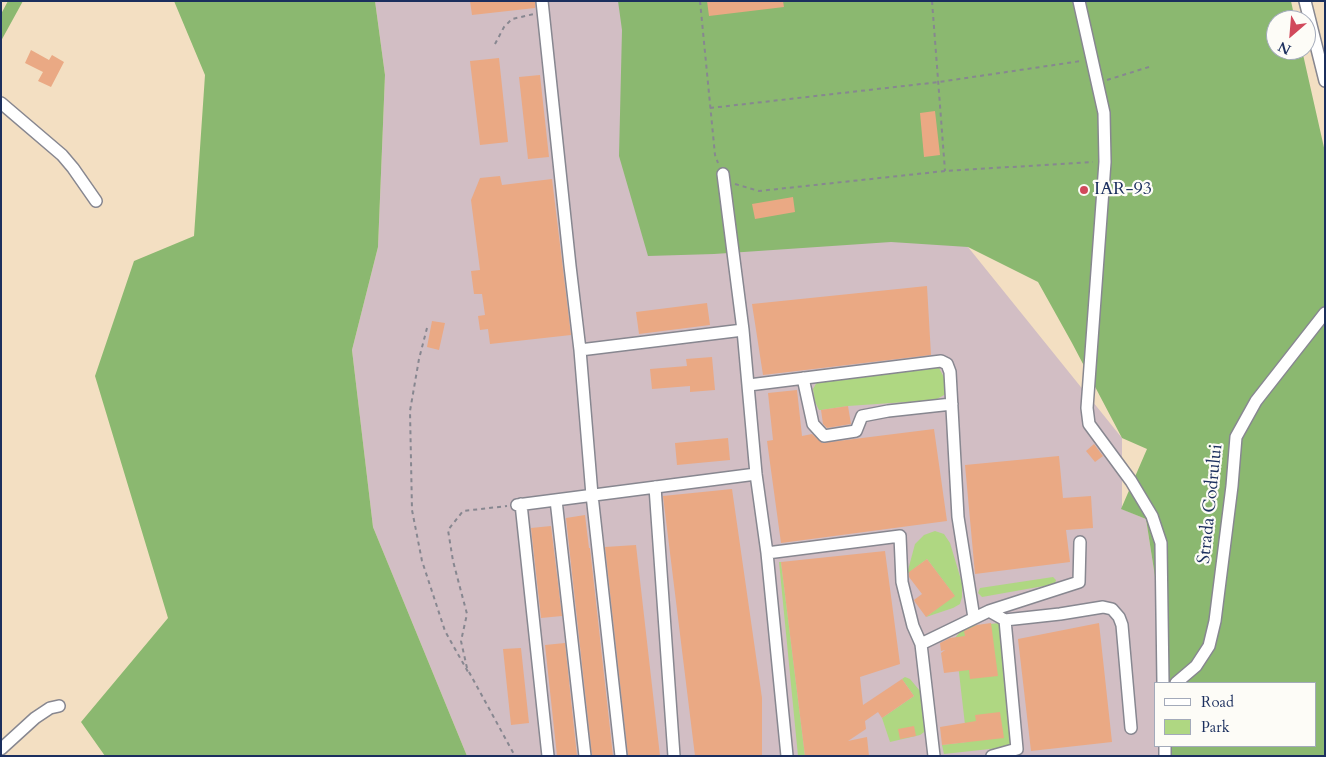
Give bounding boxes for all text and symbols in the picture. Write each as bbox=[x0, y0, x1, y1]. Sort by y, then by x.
north arrow bbox=[1266, 10, 1316, 60]
text: N bbox=[1275, 37, 1294, 59]
place label: IAR-93 bbox=[1094, 179, 1152, 201]
marker: IAR-93 bbox=[1078, 184, 1090, 196]
street label: Strada Codrului bbox=[1194, 443, 1228, 565]
legend bbox=[1154, 682, 1316, 747]
text: Road bbox=[1201, 692, 1234, 712]
text: Park bbox=[1201, 717, 1230, 737]

